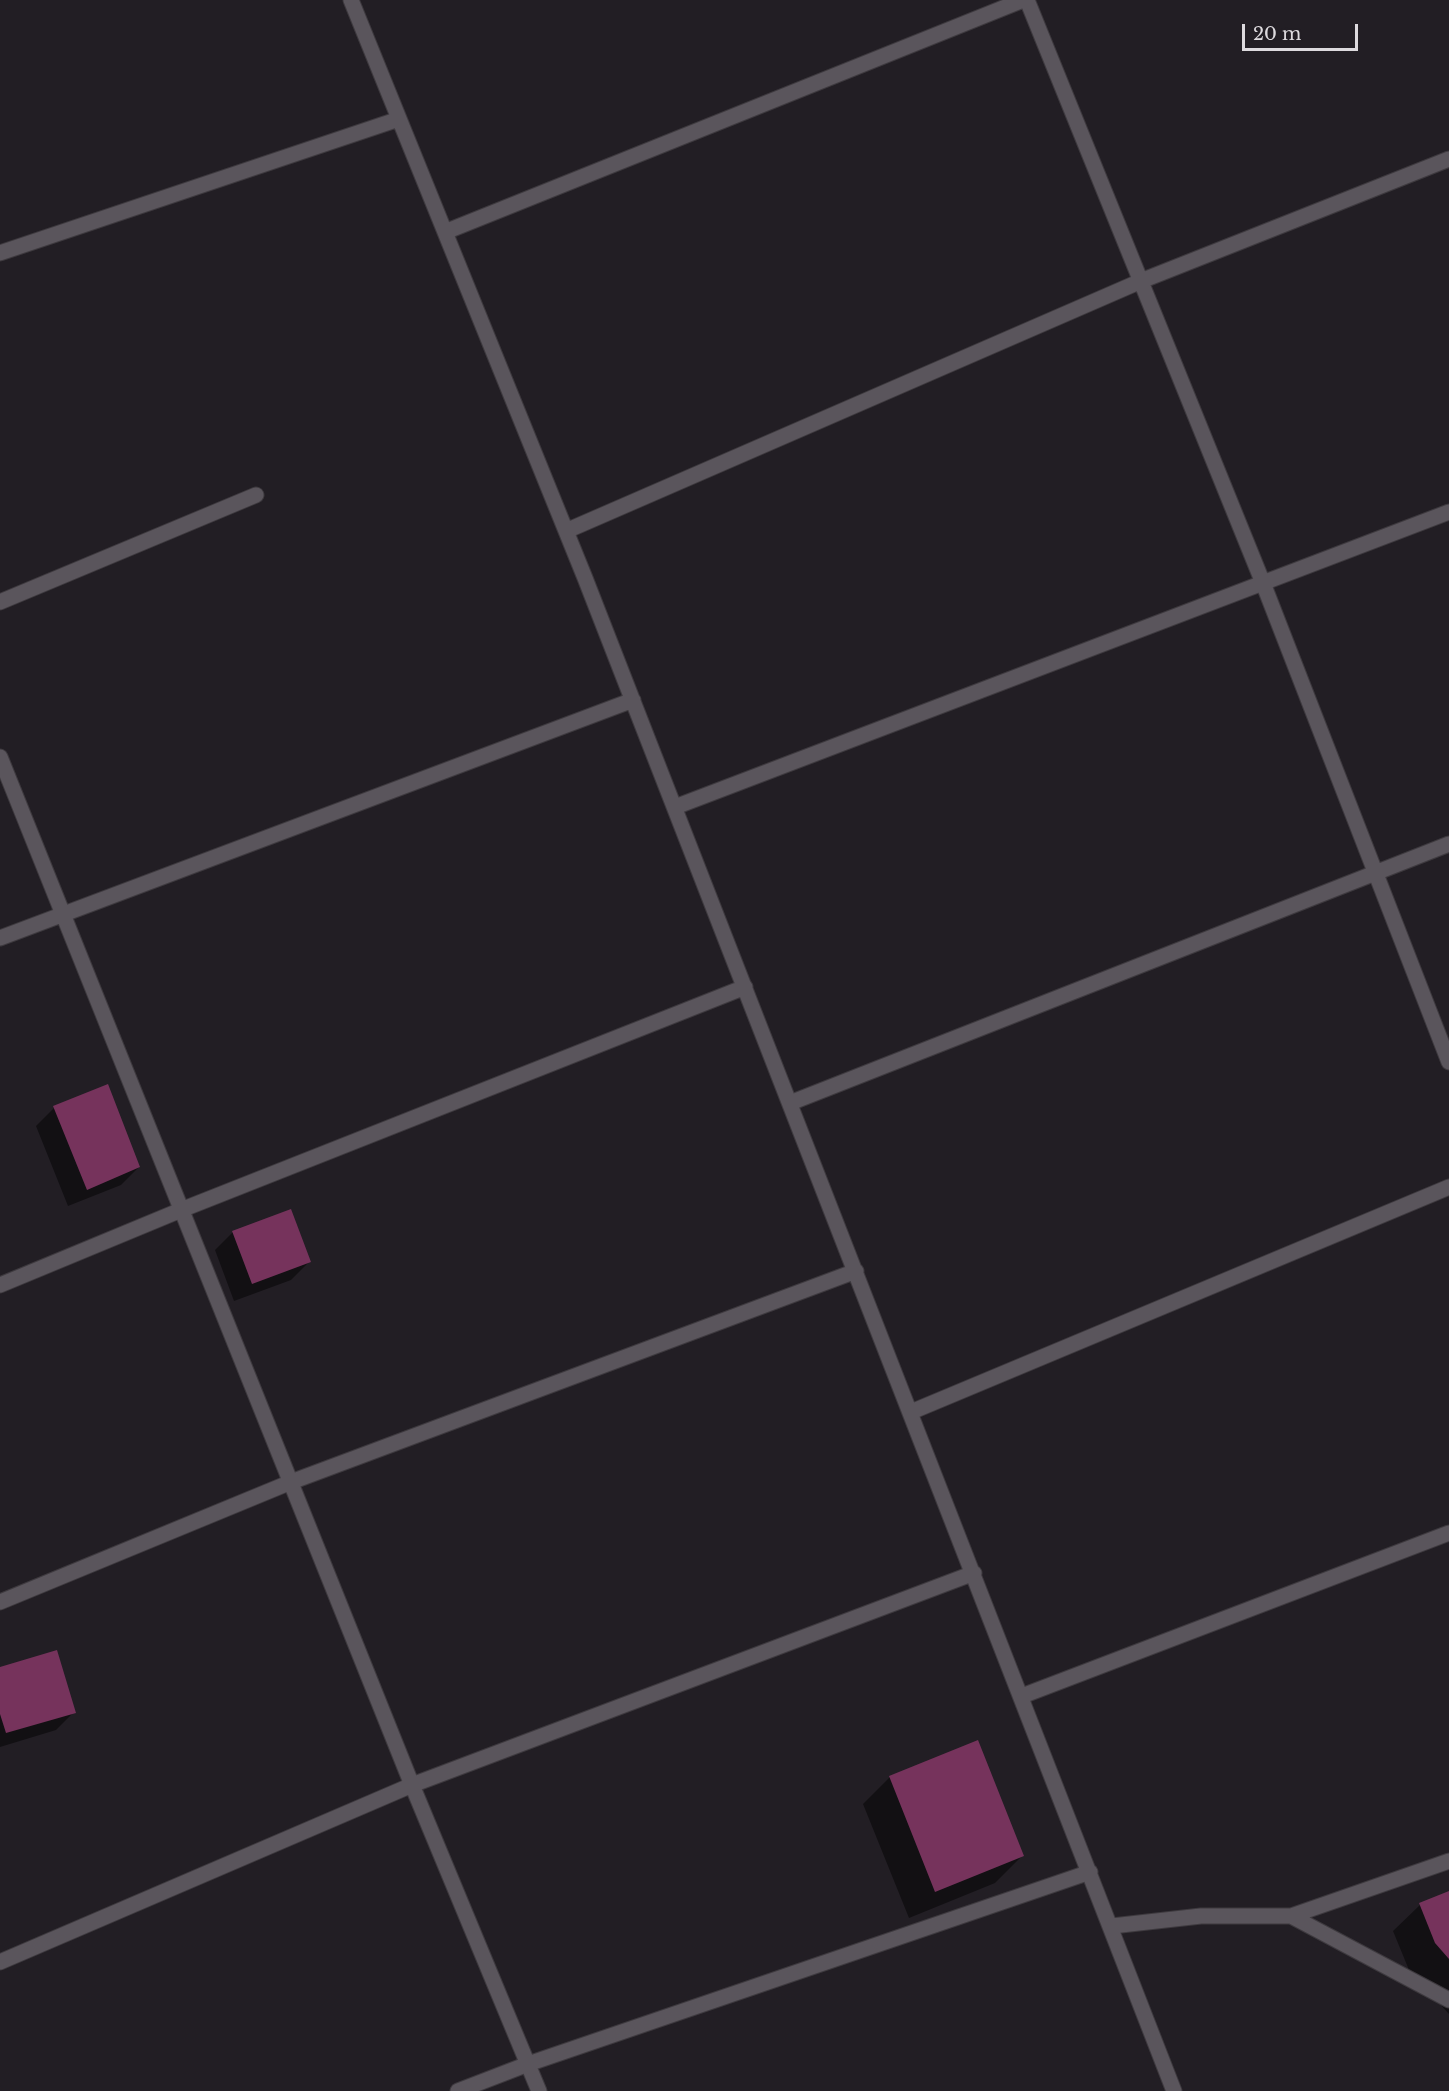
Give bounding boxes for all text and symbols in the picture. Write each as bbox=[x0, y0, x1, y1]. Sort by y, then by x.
scale bar bbox=[1245, 12, 1360, 50]
text: 20 m bbox=[1253, 23, 1301, 45]

